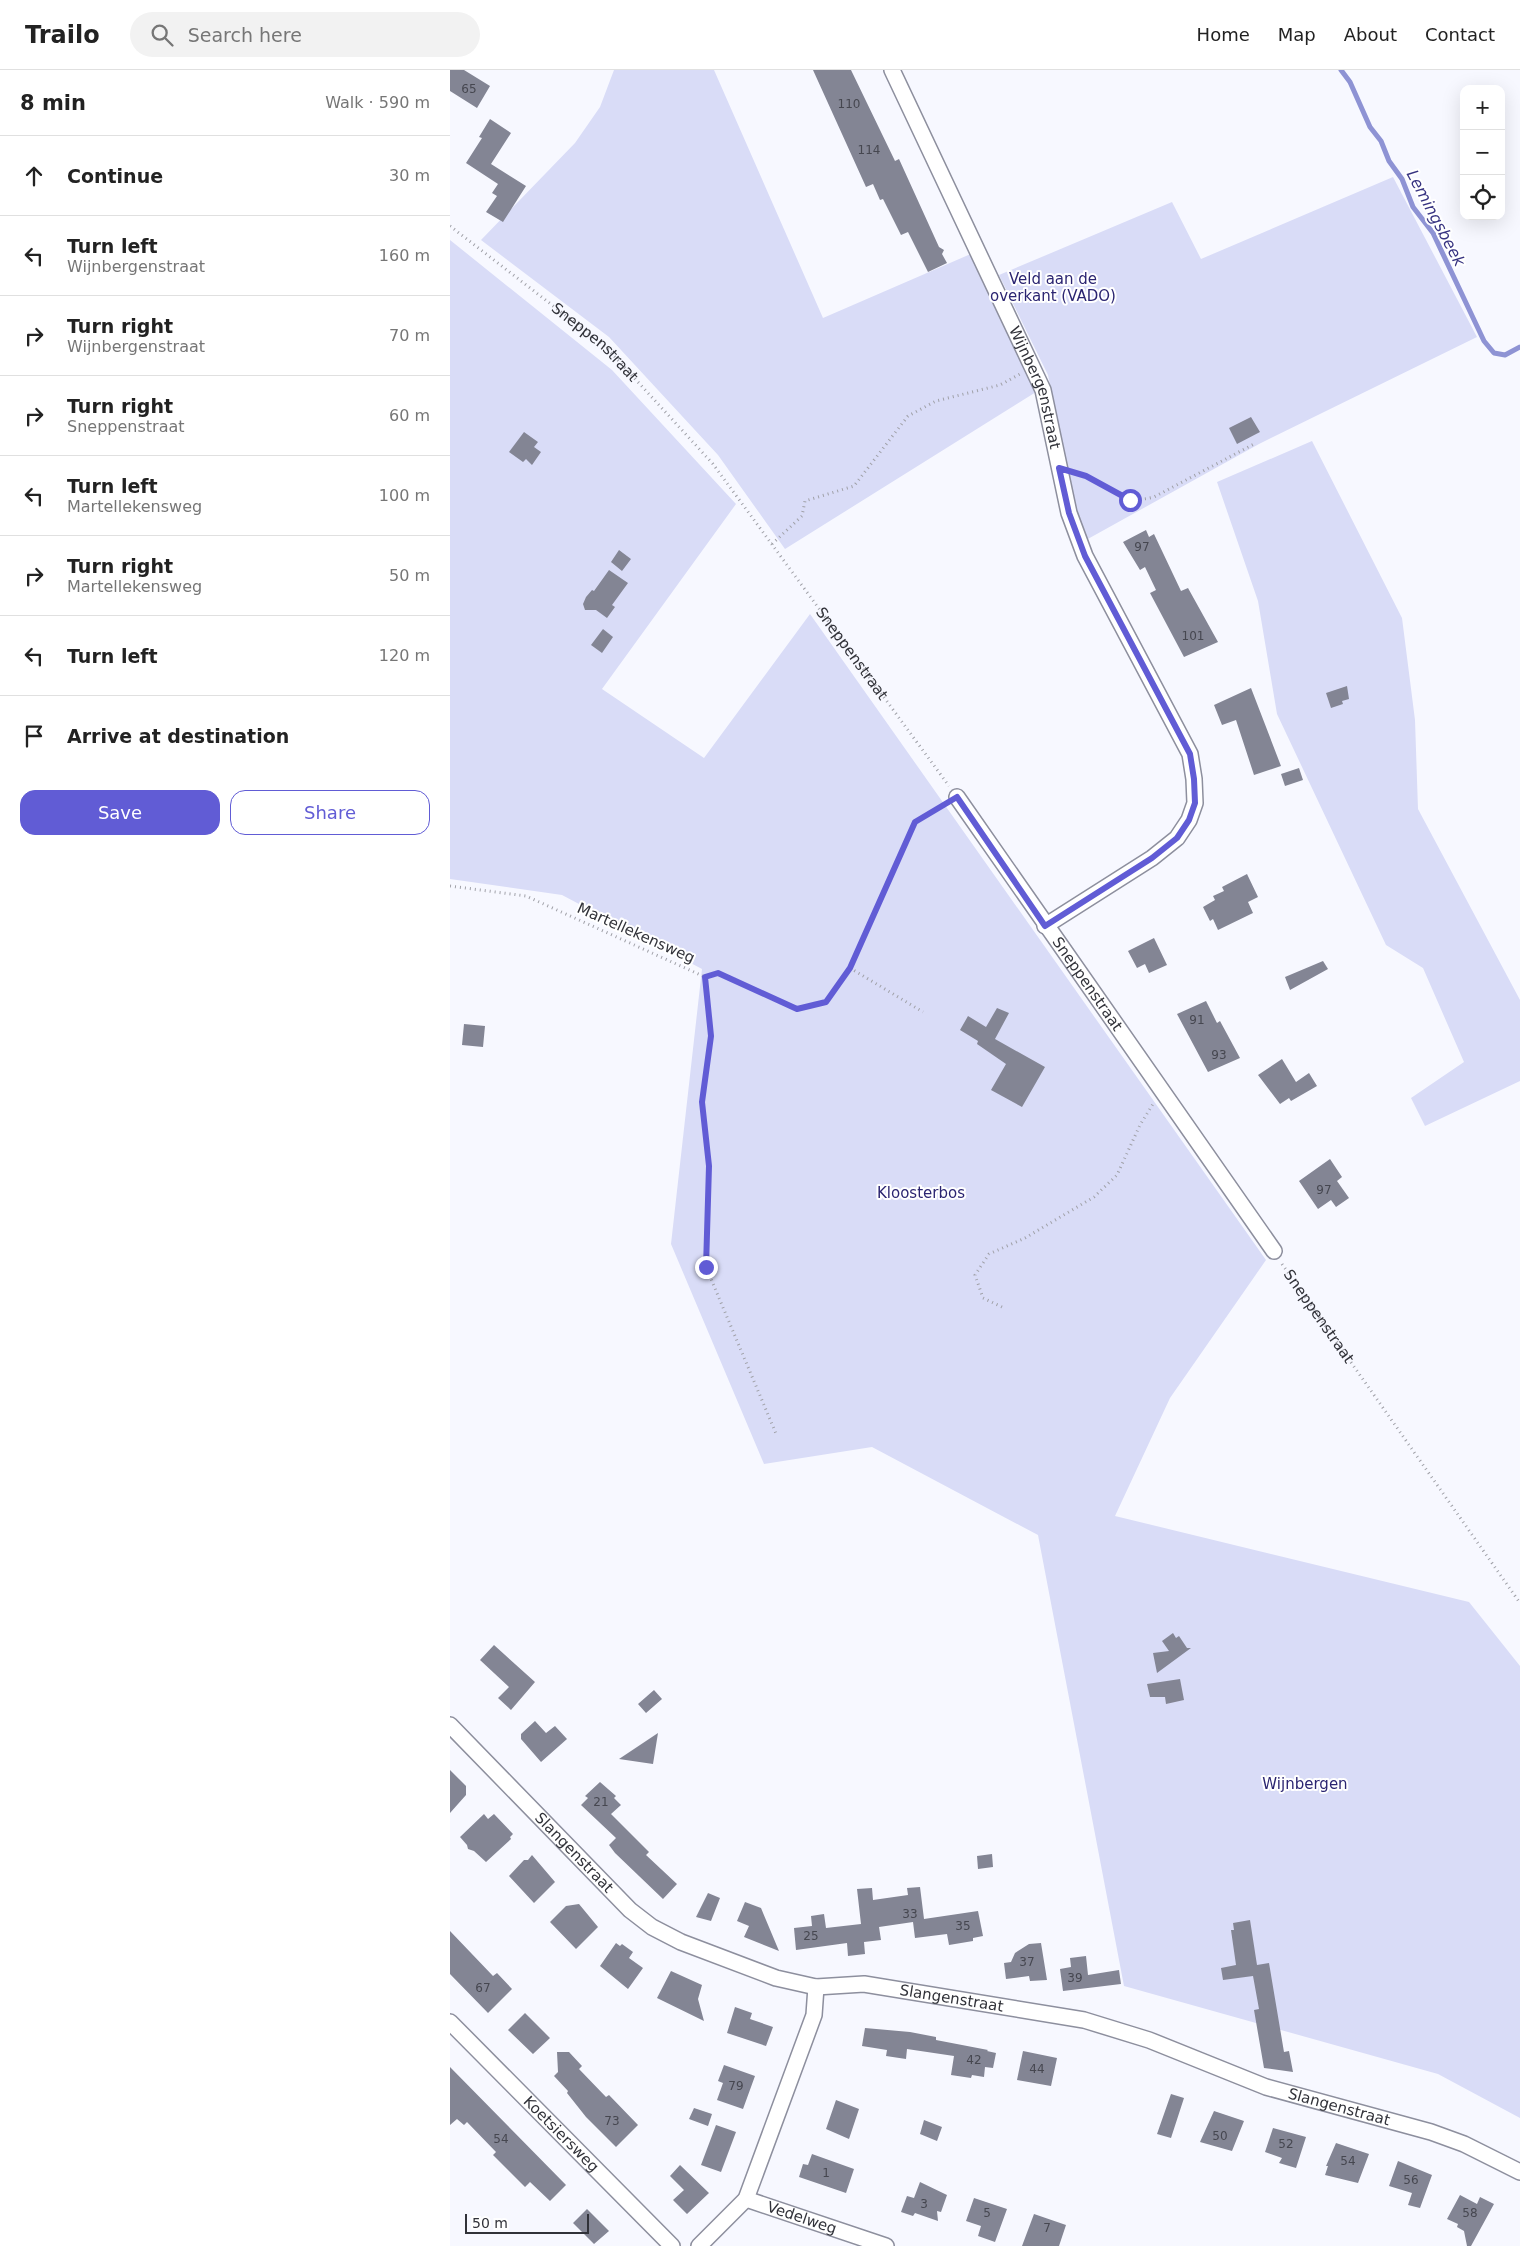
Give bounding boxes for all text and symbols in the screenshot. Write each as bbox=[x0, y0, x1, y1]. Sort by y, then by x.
search box bbox=[130, 12, 480, 57]
text: Trailo bbox=[25, 21, 100, 49]
icon: search bbox=[148, 21, 176, 49]
text: Search here bbox=[188, 24, 302, 46]
text: Home bbox=[1197, 24, 1250, 45]
text: Map bbox=[1278, 24, 1316, 45]
text: About bbox=[1344, 24, 1397, 45]
text: Contact bbox=[1425, 24, 1495, 45]
house number: 65 bbox=[461, 82, 477, 96]
map controls bbox=[1460, 85, 1505, 220]
button: + bbox=[1460, 85, 1505, 130]
text: 8 min bbox=[20, 91, 86, 115]
text: Walk · 590 m bbox=[325, 93, 430, 112]
house number: 110 bbox=[838, 97, 860, 111]
button: − bbox=[1460, 130, 1505, 175]
house number: 114 bbox=[858, 143, 880, 157]
icon: ahead bbox=[20, 162, 48, 190]
text: Continue bbox=[67, 165, 163, 187]
text: 30 m bbox=[389, 166, 430, 185]
water label: Lemingsbeek bbox=[1403, 167, 1470, 270]
button: locate bbox=[1460, 175, 1505, 220]
text: Turn left bbox=[67, 235, 158, 257]
icon: left bbox=[20, 242, 48, 270]
text: 160 m bbox=[379, 246, 430, 265]
text: Wijnbergenstraat bbox=[67, 257, 205, 276]
park label: Veld aan de overkant (VADO) bbox=[990, 270, 1116, 305]
street label: Sneppenstraat bbox=[548, 299, 642, 385]
text: Turn right bbox=[67, 315, 173, 337]
icon: right bbox=[20, 322, 48, 350]
street label: Wijnbergenstraat bbox=[1005, 323, 1064, 451]
text: 70 m bbox=[389, 326, 430, 345]
text: Wijnbergenstraat bbox=[67, 337, 205, 356]
text: Turn right bbox=[67, 395, 173, 417]
icon: right bbox=[20, 402, 48, 430]
text: 60 m bbox=[389, 406, 430, 425]
text: Sneppenstraat bbox=[67, 417, 185, 436]
text: Turn left bbox=[67, 475, 158, 497]
icon: left bbox=[20, 482, 48, 510]
text: 100 m bbox=[379, 486, 430, 505]
route start bbox=[1119, 489, 1142, 512]
text: Martellekensweg bbox=[67, 497, 202, 516]
house number: 97 bbox=[1134, 540, 1150, 554]
text: Turn right bbox=[67, 555, 173, 577]
icon: right bbox=[20, 562, 48, 590]
text: 50 m bbox=[389, 566, 430, 585]
text: Martellekensweg bbox=[67, 577, 202, 596]
street label: Sneppenstraat bbox=[812, 604, 892, 703]
house number: 101 bbox=[1182, 629, 1204, 643]
icon: left bbox=[20, 642, 48, 670]
text: Turn left bbox=[67, 645, 158, 667]
text: 120 m bbox=[379, 646, 430, 665]
icon: arrive bbox=[20, 722, 48, 750]
text: Arrive at destination bbox=[67, 725, 289, 747]
button: Save bbox=[20, 790, 220, 835]
button: Share bbox=[230, 790, 430, 835]
street label: Martellekensweg bbox=[574, 899, 698, 967]
street label: Sneppenstraat bbox=[1049, 934, 1127, 1034]
house number: 91 bbox=[1189, 1013, 1205, 1027]
house number: 93 bbox=[1211, 1048, 1227, 1062]
house number: 97 bbox=[1316, 1183, 1332, 1197]
park label: Kloosterbos bbox=[877, 1184, 965, 1202]
route end bbox=[695, 1256, 718, 1279]
street label: Sneppenstraat bbox=[1280, 1266, 1358, 1367]
park label: Wijnbergen bbox=[1262, 1775, 1348, 1793]
house number: 21 bbox=[593, 1795, 609, 1809]
street label: Slangenstraat bbox=[531, 1809, 617, 1897]
house number: 33 bbox=[902, 1907, 918, 1921]
house number: 35 bbox=[955, 1919, 971, 1933]
house number: 25 bbox=[803, 1929, 819, 1943]
house number: 37 bbox=[1019, 1955, 1035, 1969]
house number: 39 bbox=[1067, 1971, 1083, 1985]
house number: 67 bbox=[475, 1981, 491, 1995]
street label: Slangenstraat bbox=[898, 1981, 1005, 2016]
house number: 42 bbox=[966, 2053, 982, 2067]
house number: 44 bbox=[1029, 2062, 1045, 2076]
house number: 79 bbox=[728, 2079, 744, 2093]
street label: Slangenstraat bbox=[1286, 2084, 1392, 2129]
street label: Koetsiersweg bbox=[520, 2092, 603, 2176]
house number: 73 bbox=[604, 2114, 620, 2128]
house number: 50 bbox=[1212, 2129, 1228, 2143]
house number: 54 bbox=[493, 2132, 509, 2146]
house number: 52 bbox=[1278, 2137, 1294, 2151]
house number: 54 bbox=[1340, 2154, 1356, 2168]
house number: 1 bbox=[822, 2166, 830, 2180]
house number: 56 bbox=[1403, 2173, 1419, 2187]
house number: 3 bbox=[920, 2197, 928, 2211]
street label: Vedelweg bbox=[765, 2198, 839, 2238]
house number: 5 bbox=[983, 2206, 991, 2220]
house number: 58 bbox=[1462, 2206, 1478, 2220]
scale bar bbox=[465, 2211, 589, 2234]
text: 50 m bbox=[472, 2215, 508, 2231]
house number: 7 bbox=[1043, 2221, 1051, 2235]

